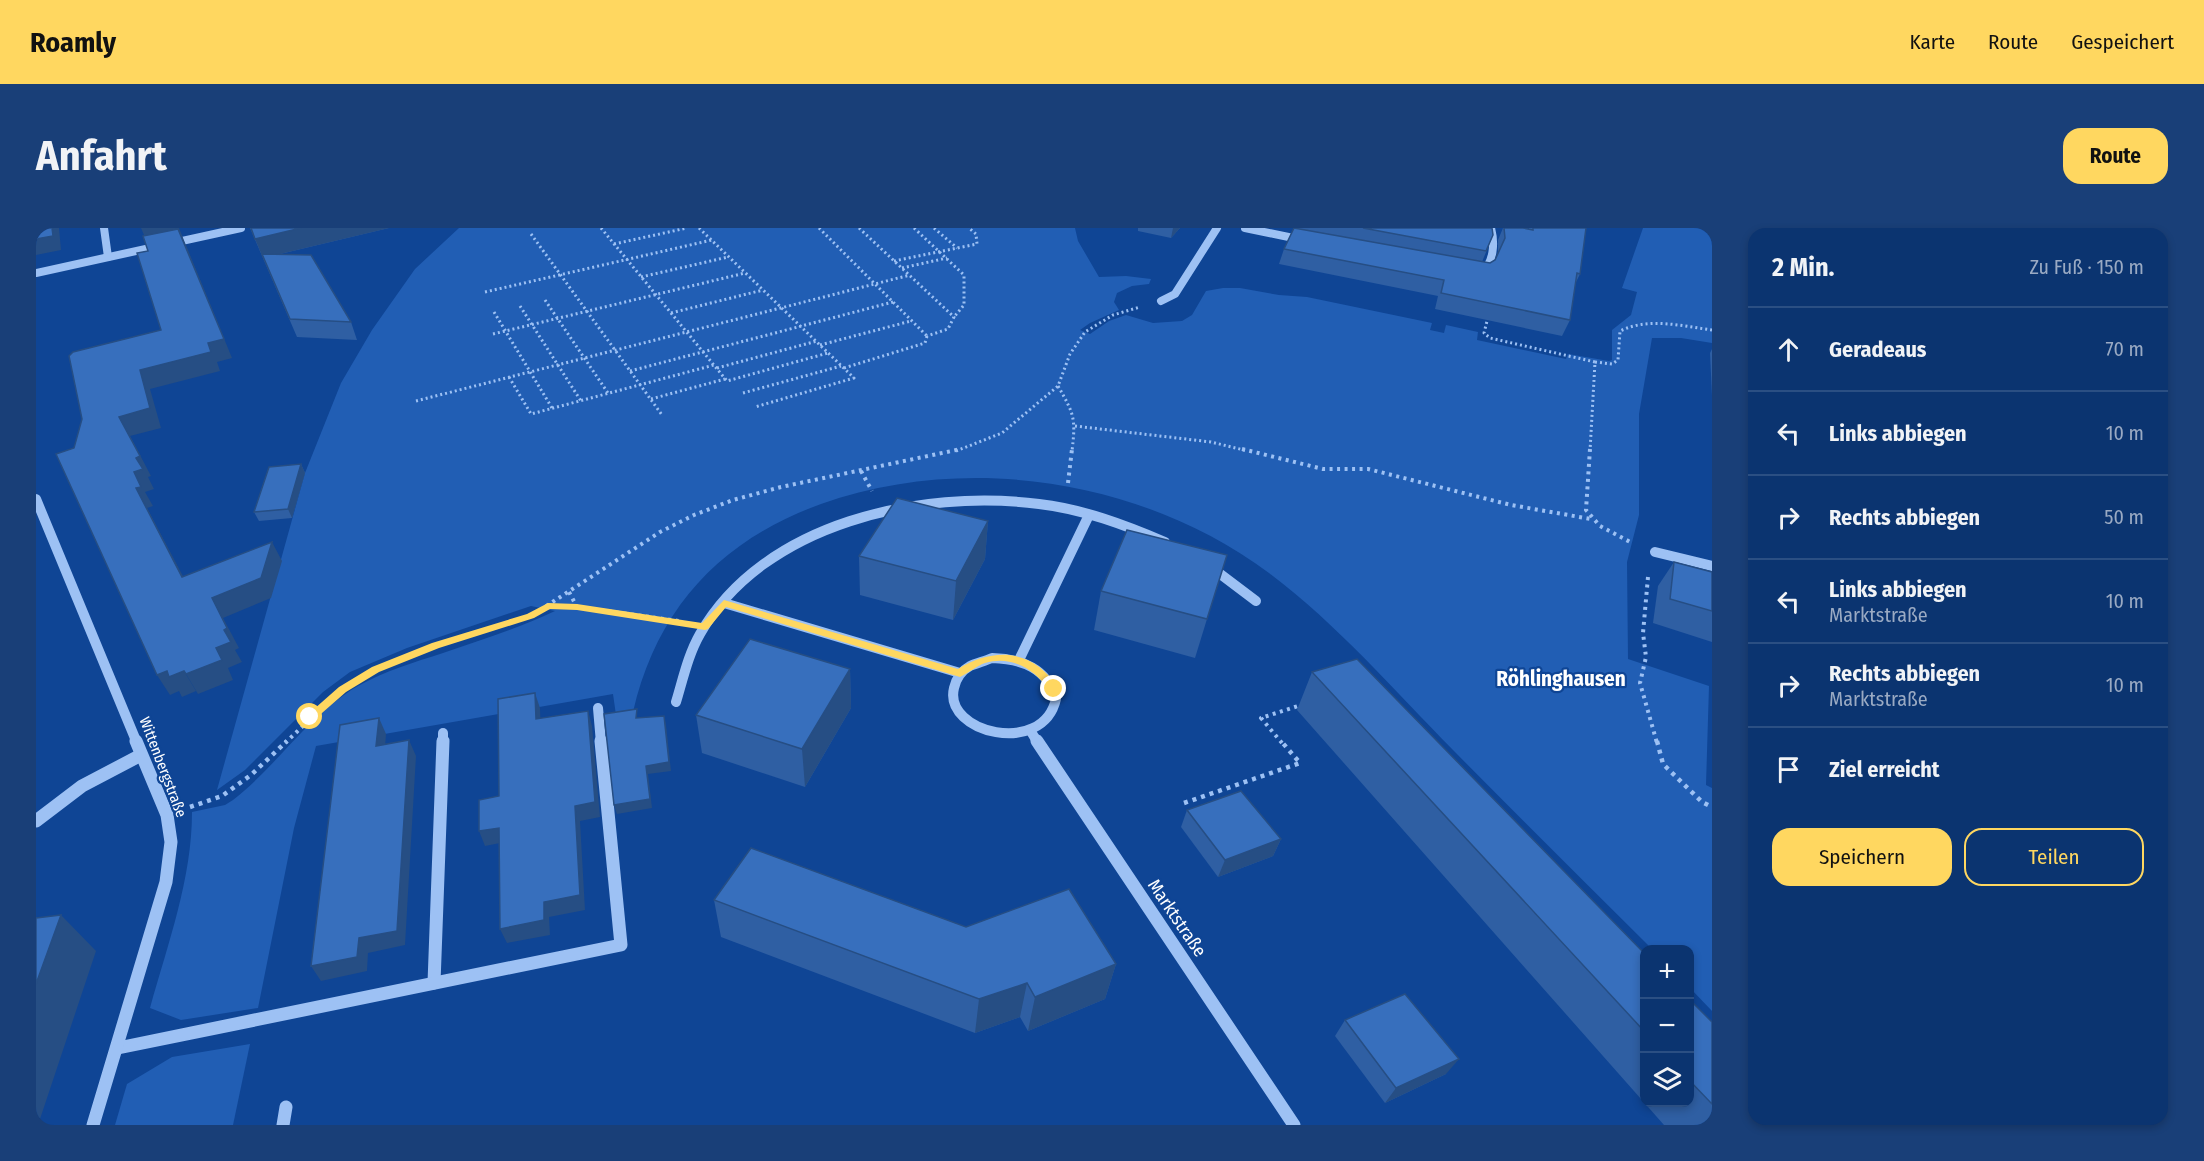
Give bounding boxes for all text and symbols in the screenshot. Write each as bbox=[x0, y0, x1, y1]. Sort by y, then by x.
text: Roamly bbox=[30, 26, 116, 59]
text: Karte bbox=[1910, 29, 1955, 55]
text: Route bbox=[1988, 29, 2038, 55]
text: Gespeichert bbox=[2071, 29, 2174, 55]
button: Route bbox=[2063, 128, 2168, 184]
text: Anfahrt bbox=[36, 131, 167, 181]
text: 2 Min. bbox=[1772, 252, 1834, 283]
text: Zu Fuß · 150 m bbox=[2030, 255, 2144, 279]
icon: ahead bbox=[1772, 333, 1805, 366]
text: Geradeaus bbox=[1829, 336, 1926, 363]
text: 70 m bbox=[2106, 337, 2144, 361]
icon: left bbox=[1772, 417, 1805, 450]
text: Links abbiegen bbox=[1829, 420, 1967, 447]
text: 10 m bbox=[2106, 421, 2144, 445]
icon: right bbox=[1772, 501, 1805, 534]
text: Rechts abbiegen bbox=[1829, 504, 1980, 531]
text: 50 m bbox=[2104, 505, 2144, 529]
text: Links abbiegen bbox=[1829, 576, 1967, 603]
icon: left bbox=[1772, 585, 1805, 618]
text: 10 m bbox=[2106, 589, 2144, 613]
text: Marktstraße bbox=[1829, 603, 1928, 627]
text: Rechts abbiegen bbox=[1829, 660, 1980, 687]
district label: Röhlinghausen bbox=[1496, 666, 1626, 692]
icon: right bbox=[1772, 669, 1805, 702]
text: 10 m bbox=[2106, 673, 2144, 697]
route end bbox=[1040, 675, 1066, 701]
text: Marktstraße bbox=[1829, 687, 1928, 711]
route start bbox=[296, 703, 322, 729]
street label: Wittenbergstraße bbox=[136, 714, 190, 820]
icon: arrive bbox=[1772, 753, 1805, 786]
text: Ziel erreicht bbox=[1829, 756, 1940, 783]
button: Speichern bbox=[1772, 828, 1952, 886]
button: Teilen bbox=[1964, 828, 2144, 886]
street label: Marktstraße bbox=[1143, 875, 1211, 961]
map controls bbox=[1640, 945, 1694, 1107]
button: + bbox=[1640, 945, 1694, 999]
button: − bbox=[1640, 999, 1694, 1053]
button: layers bbox=[1640, 1053, 1694, 1107]

